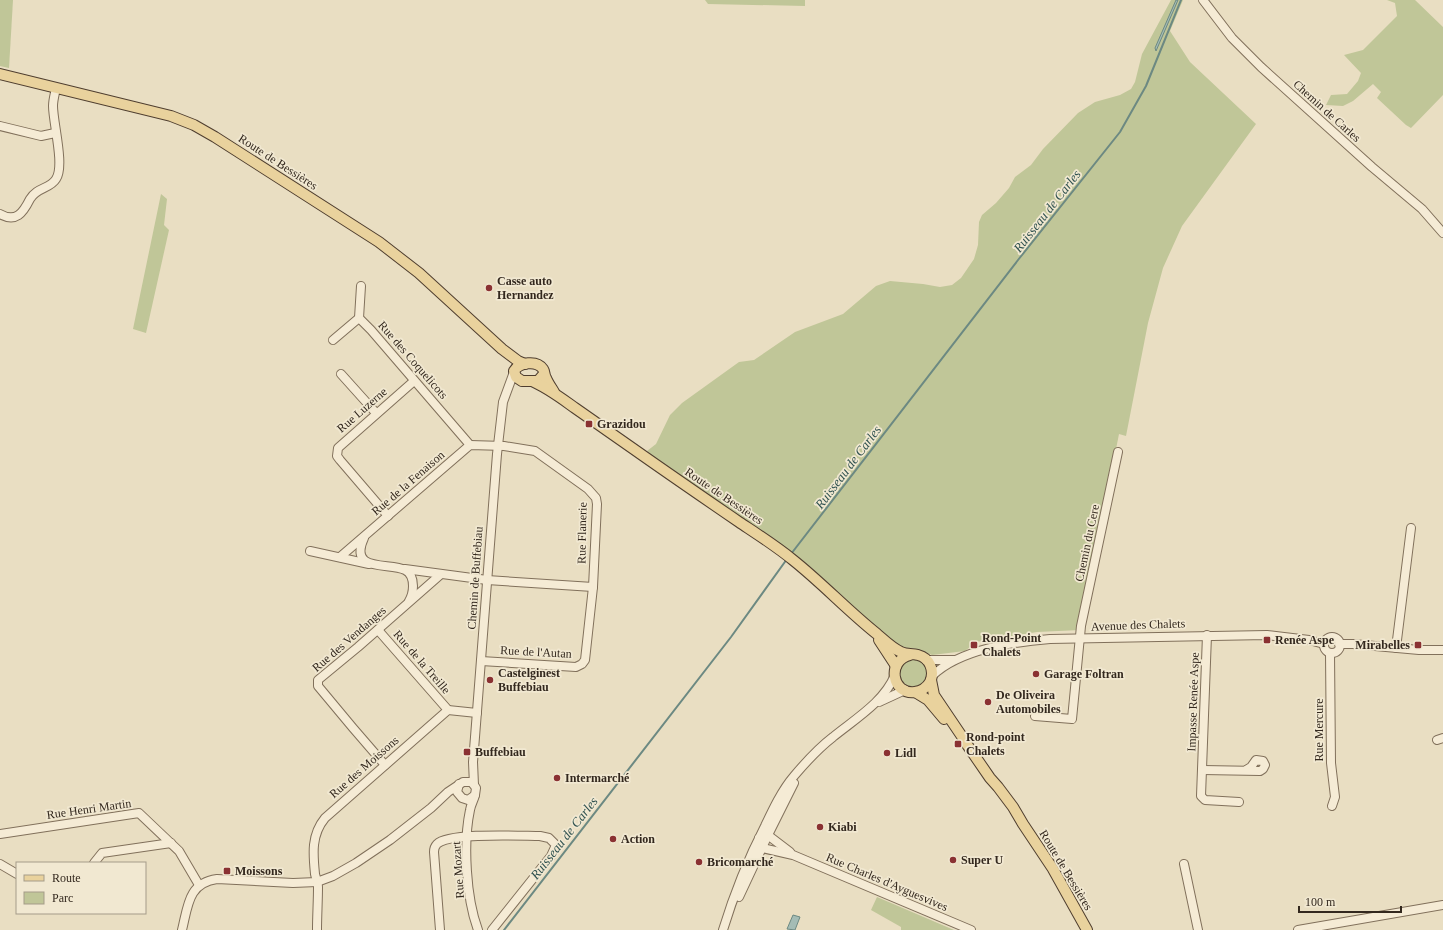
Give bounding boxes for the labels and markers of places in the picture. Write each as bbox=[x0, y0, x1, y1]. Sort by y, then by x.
place label: Casse auto Hernandez bbox=[497, 274, 554, 302]
marker: Casse auto Hernandez bbox=[484, 283, 494, 293]
place label: Grazidou bbox=[597, 417, 646, 431]
marker: Grazidou bbox=[584, 419, 594, 429]
place label: Rond-Point Chalets bbox=[982, 631, 1041, 659]
place label: Renée Aspe bbox=[1275, 633, 1335, 647]
marker: Renée Aspe bbox=[1262, 635, 1272, 645]
place label: Mirabelles bbox=[1355, 638, 1410, 652]
marker: Rond-Point Chalets bbox=[969, 640, 979, 650]
marker: Mirabelles bbox=[1413, 640, 1423, 650]
place label: Castelginest Buffebiau bbox=[498, 666, 560, 694]
place label: Garage Foltran bbox=[1044, 667, 1124, 681]
marker: Garage Foltran bbox=[1031, 669, 1041, 679]
marker: Castelginest Buffebiau bbox=[485, 675, 495, 685]
place label: De Oliveira Automobiles bbox=[996, 688, 1061, 716]
marker: De Oliveira Automobiles bbox=[983, 697, 993, 707]
place label: Rond-point Chalets bbox=[966, 730, 1025, 758]
marker: Rond-point Chalets bbox=[953, 739, 963, 749]
place label: Buffebiau bbox=[475, 745, 526, 759]
place label: Lidl bbox=[895, 746, 917, 760]
marker: Buffebiau bbox=[462, 747, 472, 757]
marker: Lidl bbox=[882, 748, 892, 758]
place label: Intermarché bbox=[565, 771, 630, 785]
marker: Intermarché bbox=[552, 773, 562, 783]
place label: Kiabi bbox=[828, 820, 857, 834]
marker: Kiabi bbox=[815, 822, 825, 832]
place label: Action bbox=[621, 832, 655, 846]
marker: Action bbox=[608, 834, 618, 844]
place label: Super U bbox=[961, 853, 1003, 867]
place label: Bricomarché bbox=[707, 855, 774, 869]
marker: Super U bbox=[948, 855, 958, 865]
marker: Bricomarché bbox=[694, 857, 704, 867]
place label: Moissons bbox=[235, 864, 283, 878]
marker: Moissons bbox=[222, 866, 232, 876]

